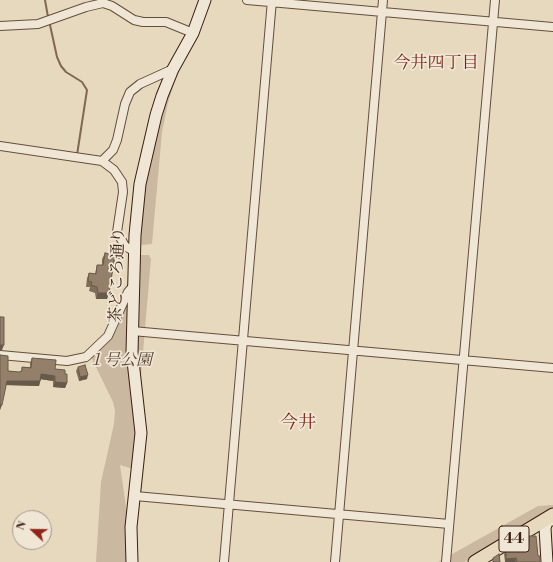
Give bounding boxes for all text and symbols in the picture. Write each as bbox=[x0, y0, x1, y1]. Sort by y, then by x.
district label: 今井四丁目 bbox=[394, 54, 478, 74]
street label: 茶どころ通り bbox=[107, 227, 129, 323]
park label: １号公園 bbox=[88, 351, 152, 371]
district label: 今井 bbox=[280, 413, 316, 435]
north arrow bbox=[12, 510, 52, 550]
text: N bbox=[14, 519, 30, 533]
road number: 44 bbox=[499, 526, 529, 552]

